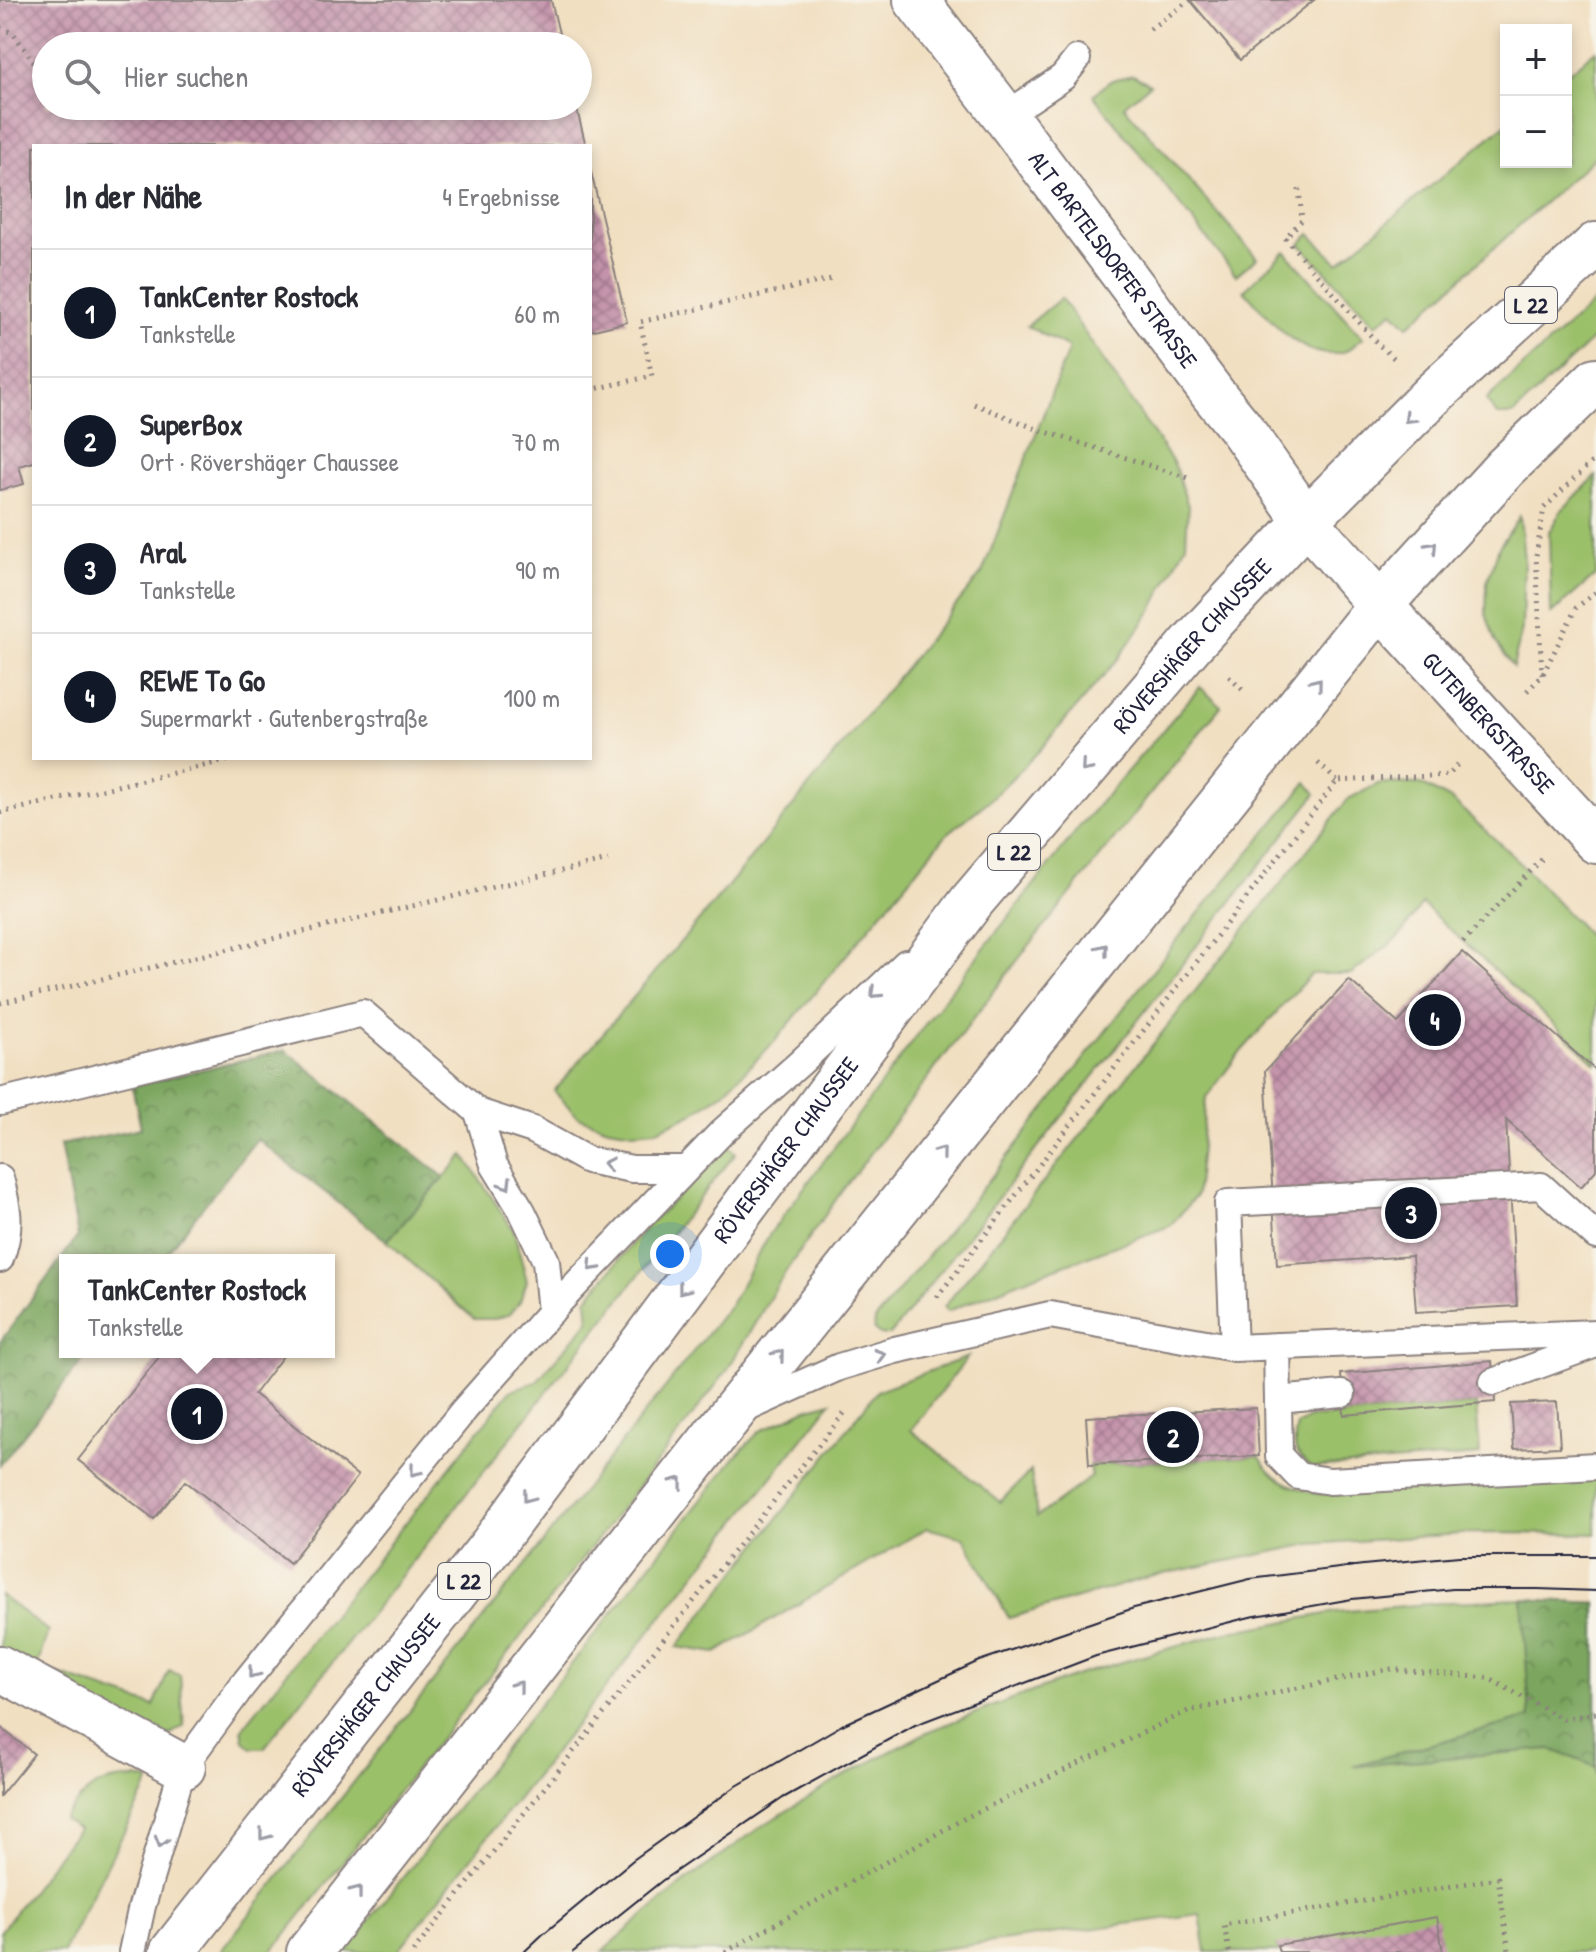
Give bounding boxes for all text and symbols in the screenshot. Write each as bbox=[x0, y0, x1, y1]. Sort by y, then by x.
map controls bbox=[1500, 24, 1572, 168]
button: + bbox=[1500, 24, 1572, 96]
search box bbox=[32, 32, 592, 120]
icon: search bbox=[60, 54, 104, 98]
text: Hier suchen bbox=[124, 56, 248, 96]
button: − bbox=[1500, 96, 1572, 168]
street label: ALT BARTELSDORFER STRASSE bbox=[1022, 144, 1205, 375]
text: In der Nähe bbox=[64, 173, 202, 219]
text: 4 Ergebnisse bbox=[442, 179, 560, 214]
text: TankCenter Rostock bbox=[140, 276, 358, 316]
road number: L 22 bbox=[1505, 287, 1557, 323]
text: 1 bbox=[85, 296, 95, 331]
text: 60 m bbox=[514, 296, 560, 331]
text: Tankstelle bbox=[140, 316, 236, 351]
text: SuperBox bbox=[140, 404, 243, 444]
one-way arrow bbox=[1404, 409, 1418, 423]
text: 2 bbox=[84, 424, 96, 459]
text: 70 m bbox=[512, 424, 560, 459]
text: Ort · Rövershäger Chaussee bbox=[140, 444, 399, 479]
text: Aral bbox=[140, 532, 186, 572]
one-way arrow bbox=[1423, 542, 1437, 557]
street label: RÖVERSHÄGER CHAUSSEE bbox=[1105, 551, 1278, 740]
text: 3 bbox=[84, 552, 96, 587]
text: 90 m bbox=[515, 552, 560, 587]
text: Tankstelle bbox=[140, 572, 236, 607]
street label: GUTENBERGSTRASSE bbox=[1415, 644, 1562, 801]
text: REWE To Go bbox=[140, 660, 265, 700]
one-way arrow bbox=[1308, 677, 1322, 692]
text: 4 bbox=[85, 680, 95, 715]
text: 100 m bbox=[504, 680, 560, 715]
text: Supermarkt · Gutenbergstraße bbox=[140, 700, 428, 735]
one-way arrow bbox=[1082, 758, 1096, 772]
road number: L 22 bbox=[988, 834, 1040, 870]
one-way arrow bbox=[1094, 943, 1108, 958]
one-way arrow bbox=[870, 983, 884, 998]
pin: 4 bbox=[1409, 990, 1461, 1050]
street label: RÖVERSHÄGER CHAUSSEE bbox=[705, 1050, 866, 1249]
one-way arrow bbox=[931, 1147, 946, 1161]
one-way arrow bbox=[601, 1156, 615, 1173]
one-way arrow bbox=[496, 1175, 512, 1190]
pin: 3 bbox=[1385, 1183, 1437, 1243]
your location bbox=[650, 1234, 690, 1274]
popup bbox=[59, 1254, 335, 1358]
one-way arrow bbox=[588, 1257, 602, 1271]
text: TankCenter Rostock bbox=[88, 1269, 306, 1309]
one-way arrow bbox=[678, 1280, 693, 1295]
text: Tankstelle bbox=[88, 1309, 184, 1344]
one-way arrow bbox=[873, 1348, 887, 1364]
one-way arrow bbox=[769, 1350, 784, 1364]
pin: 1 bbox=[171, 1384, 223, 1444]
pin: 2 bbox=[1147, 1407, 1199, 1467]
one-way arrow bbox=[411, 1461, 425, 1476]
one-way arrow bbox=[669, 1476, 683, 1491]
one-way arrow bbox=[523, 1489, 537, 1503]
road number: L 22 bbox=[438, 1563, 490, 1599]
street label: RÖVERSHÄGER CHAUSSEE bbox=[283, 1606, 447, 1803]
one-way arrow bbox=[248, 1664, 262, 1679]
one-way arrow bbox=[508, 1680, 522, 1695]
one-way arrow bbox=[260, 1826, 274, 1841]
one-way arrow bbox=[154, 1834, 170, 1848]
one-way arrow bbox=[347, 1886, 362, 1900]

